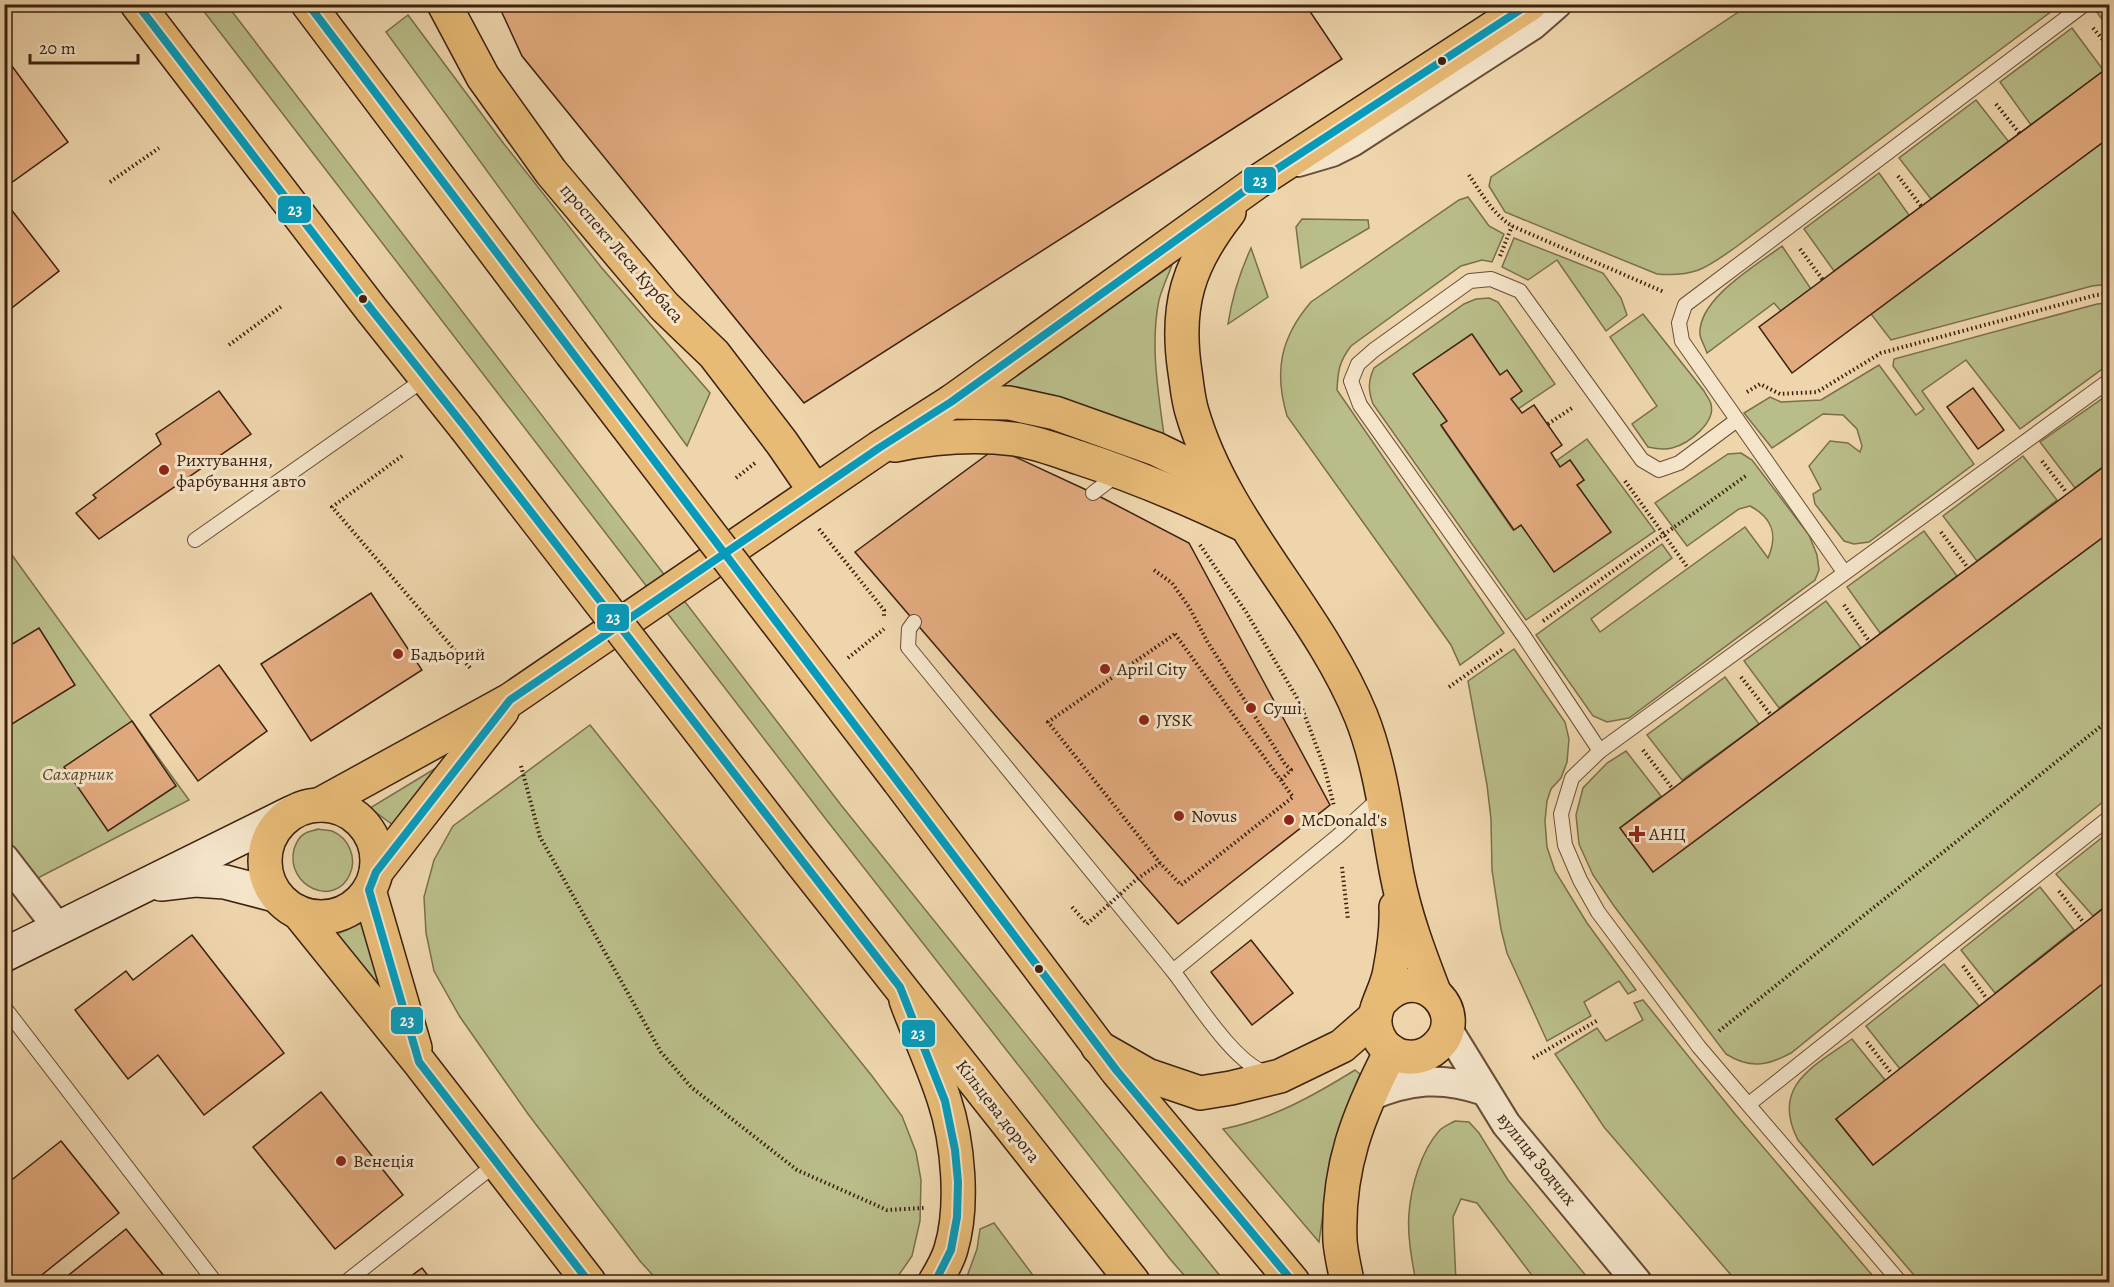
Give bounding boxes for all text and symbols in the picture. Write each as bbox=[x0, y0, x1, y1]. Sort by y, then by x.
scale bar bbox=[30, 27, 138, 65]
text: 20 m bbox=[39, 36, 76, 60]
unlabelled marker bbox=[1436, 55, 1448, 67]
line badge: 23 bbox=[1243, 166, 1277, 194]
text: 23 bbox=[1253, 170, 1267, 192]
street label: проспект Леся Курбаса bbox=[555, 178, 690, 328]
line badge: 23 bbox=[277, 195, 312, 224]
text: 23 bbox=[288, 199, 302, 221]
unlabelled marker bbox=[357, 293, 369, 305]
place label: Рихтування, фарбування авто bbox=[176, 448, 306, 493]
marker: Рихтування, фарбування авто bbox=[157, 463, 171, 477]
line badge: 23 bbox=[596, 603, 630, 632]
text: 23 bbox=[606, 607, 620, 629]
place label: Бадьорий bbox=[410, 642, 485, 666]
marker: Бадьорий bbox=[391, 647, 405, 661]
place label: April City bbox=[1116, 657, 1188, 681]
marker: April City bbox=[1098, 662, 1112, 676]
place label: Суші bbox=[1263, 696, 1302, 720]
marker: Суші bbox=[1244, 701, 1258, 715]
place label: JYSK bbox=[1156, 708, 1193, 732]
marker: JYSK bbox=[1137, 713, 1151, 727]
park label: Сахарник bbox=[42, 762, 114, 786]
place label: Novus bbox=[1191, 804, 1237, 828]
place label: McDonald's bbox=[1301, 808, 1387, 832]
marker: Novus bbox=[1172, 809, 1186, 823]
marker: McDonald's bbox=[1282, 813, 1296, 827]
place label: АНЦ bbox=[1648, 822, 1686, 846]
marker: АНЦ bbox=[1630, 827, 1644, 841]
unlabelled marker bbox=[1033, 963, 1045, 975]
line badge: 23 bbox=[390, 1006, 424, 1035]
text: 23 bbox=[400, 1010, 414, 1032]
line badge: 23 bbox=[901, 1019, 936, 1048]
text: 23 bbox=[911, 1023, 925, 1045]
street label: Кільцева дорога bbox=[950, 1055, 1046, 1168]
street label: вулиця Зодчих bbox=[1492, 1107, 1582, 1211]
place label: Венеція bbox=[353, 1149, 414, 1173]
marker: Венеція bbox=[334, 1154, 348, 1168]

